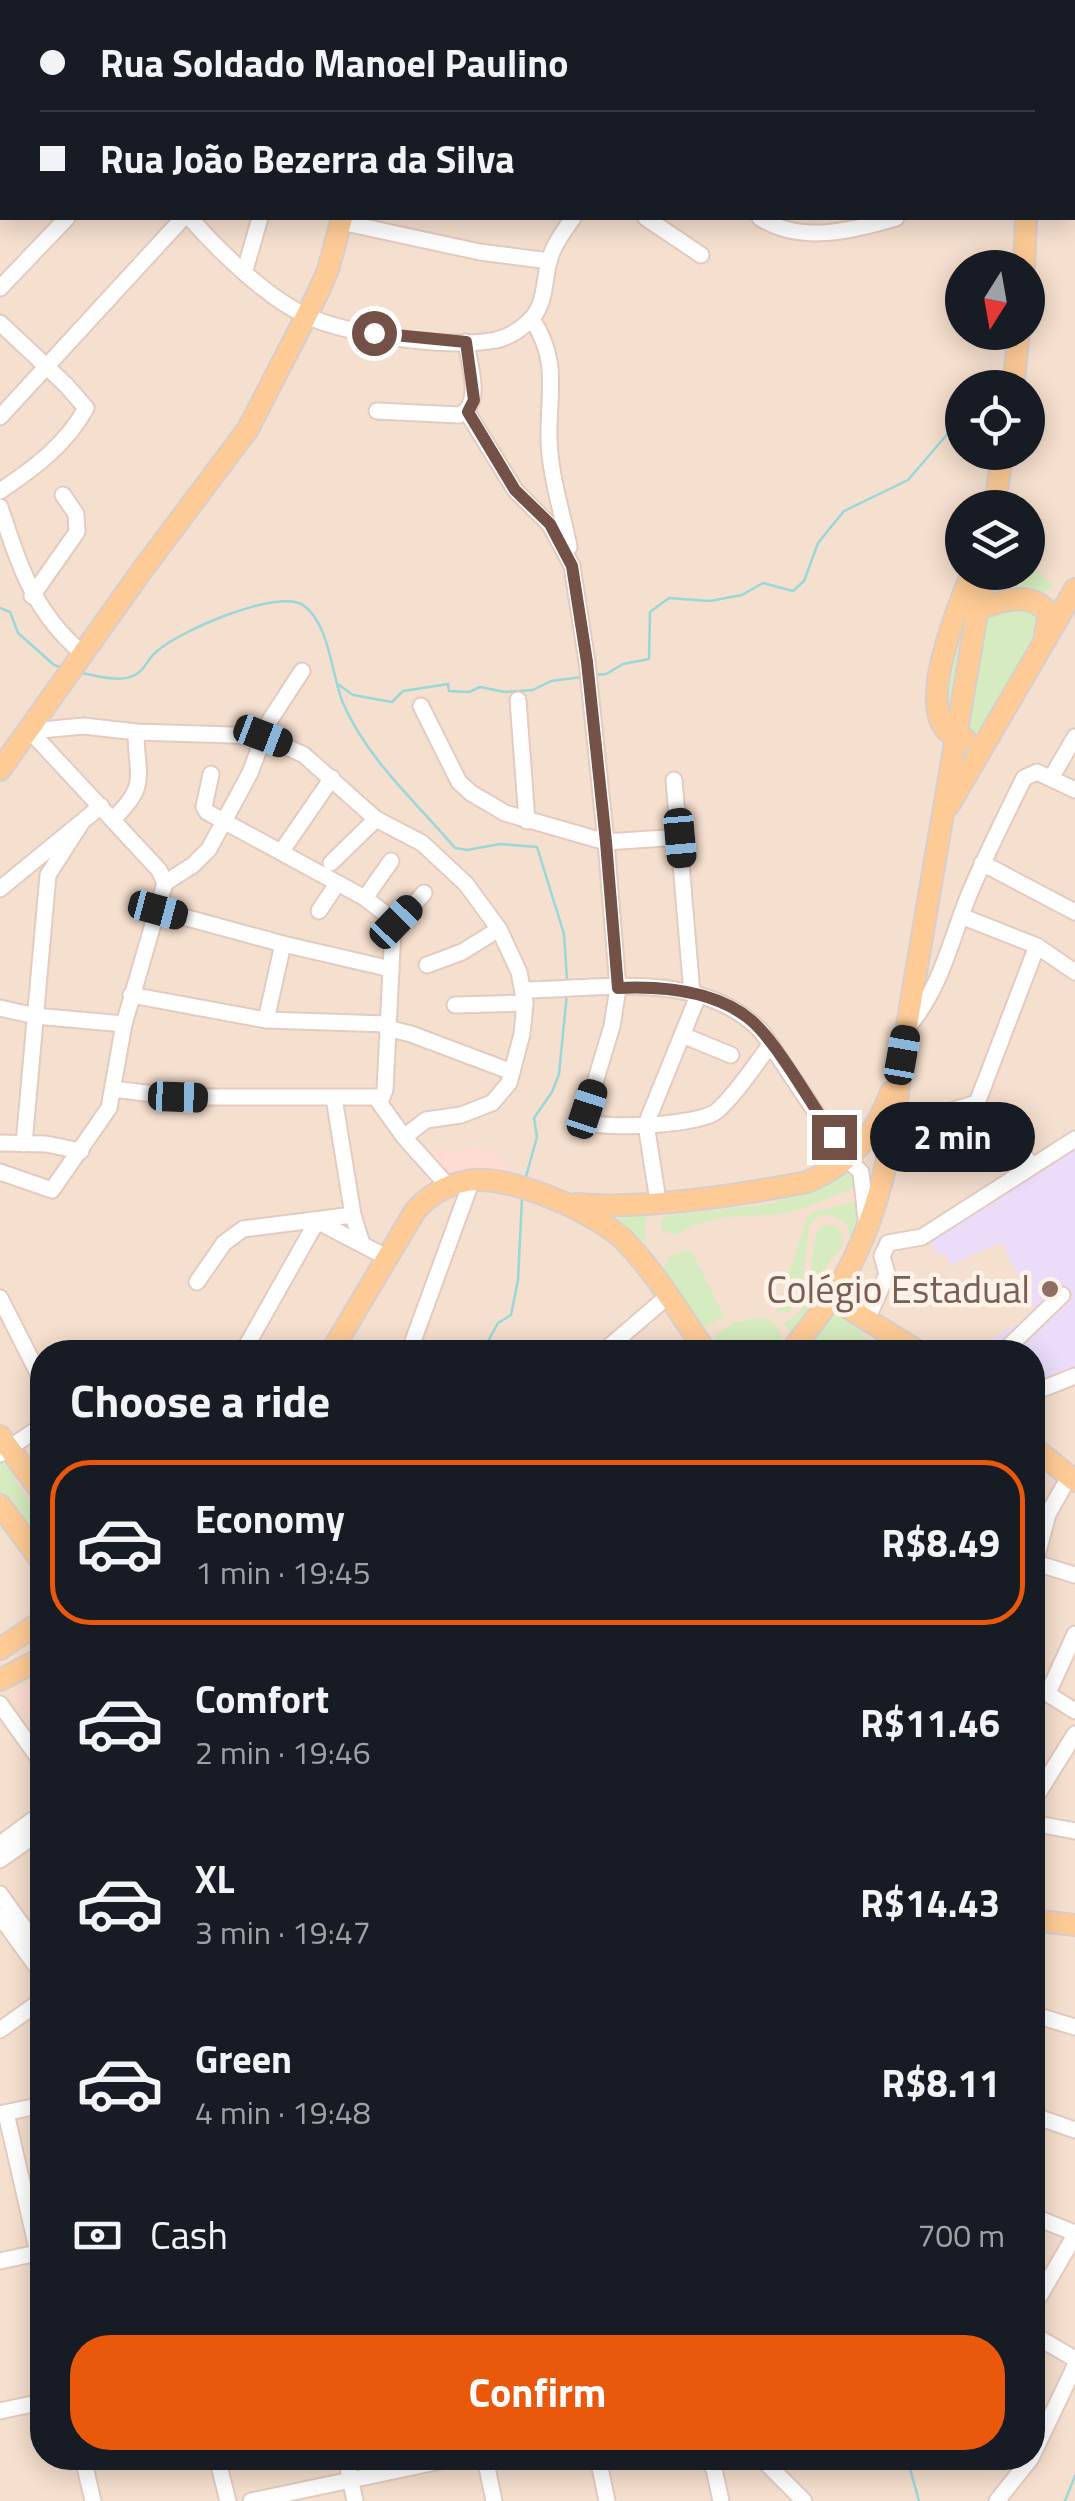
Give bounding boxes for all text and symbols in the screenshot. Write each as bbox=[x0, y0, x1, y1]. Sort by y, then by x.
text: Rua Soldado Manoel Paulino bbox=[100, 34, 568, 92]
text: Rua João Bezerra da Silva bbox=[100, 130, 515, 188]
north arrow bbox=[945, 250, 1045, 350]
map controls bbox=[945, 250, 1045, 590]
route start bbox=[352, 311, 397, 356]
button: locate bbox=[945, 370, 1045, 470]
button: layers bbox=[945, 490, 1045, 590]
car bbox=[230, 711, 296, 761]
car bbox=[662, 807, 698, 869]
car bbox=[125, 888, 191, 932]
car bbox=[364, 890, 428, 954]
car bbox=[882, 1023, 922, 1087]
car bbox=[563, 1076, 611, 1142]
car bbox=[147, 1081, 209, 1113]
callout: 2 min bbox=[869, 1102, 1034, 1172]
text: 2 min bbox=[914, 1113, 991, 1161]
route end bbox=[812, 1115, 857, 1160]
place label: Colégio Estadual bbox=[766, 1260, 1030, 1318]
marker: Colégio Estadual bbox=[1039, 1278, 1061, 1300]
text: Choose a ride bbox=[70, 1366, 330, 1434]
text: Economy bbox=[195, 1490, 345, 1548]
icon: car bbox=[75, 1498, 165, 1588]
text: R$8.49 bbox=[882, 1514, 1000, 1572]
text: 1 min · 19:45 bbox=[195, 1548, 371, 1596]
text: Comfort bbox=[195, 1670, 329, 1728]
icon: car bbox=[75, 1678, 165, 1768]
text: R$11.46 bbox=[860, 1694, 1000, 1752]
text: 2 min · 19:46 bbox=[195, 1728, 371, 1776]
text: XL bbox=[195, 1850, 235, 1908]
icon: car bbox=[75, 1858, 165, 1948]
text: R$14.43 bbox=[860, 1874, 1000, 1932]
text: 3 min · 19:47 bbox=[195, 1908, 371, 1956]
text: Green bbox=[195, 2030, 292, 2088]
icon: car bbox=[75, 2038, 165, 2128]
text: R$8.11 bbox=[882, 2054, 1000, 2112]
text: 4 min · 19:48 bbox=[195, 2088, 371, 2136]
text: Cash bbox=[150, 2206, 228, 2264]
icon: cash bbox=[70, 2208, 125, 2263]
text: 700 m bbox=[917, 2211, 1005, 2259]
button: Confirm bbox=[70, 2335, 1005, 2450]

